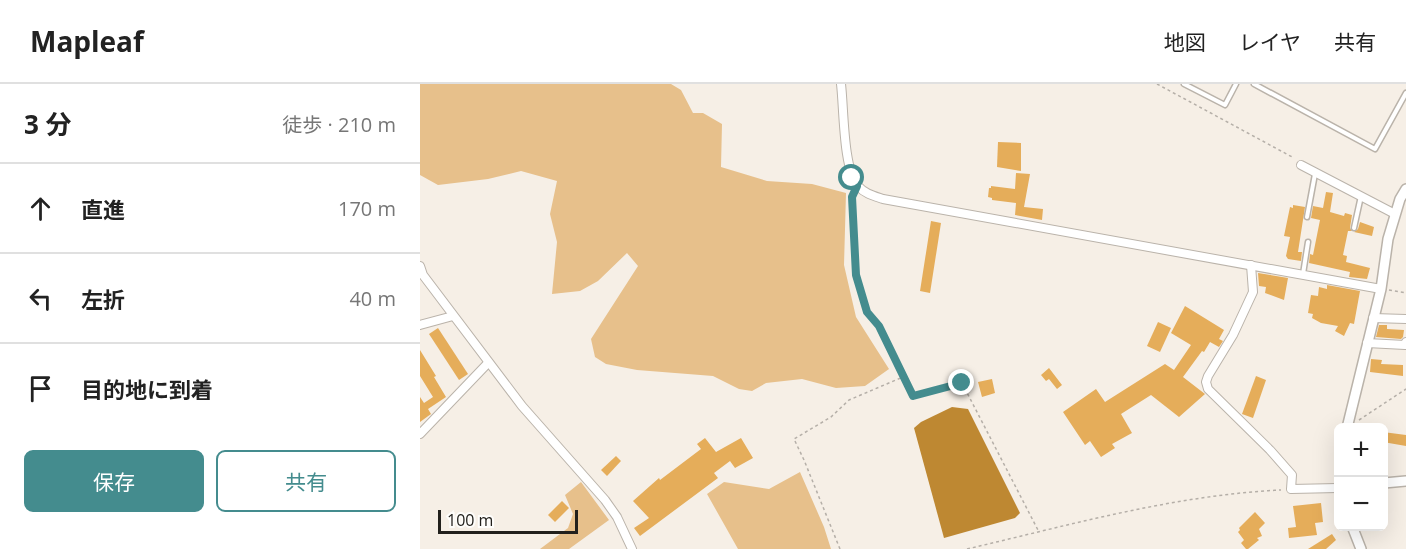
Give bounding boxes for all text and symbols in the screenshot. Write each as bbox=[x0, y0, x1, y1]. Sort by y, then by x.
text: Mapleaf bbox=[30, 22, 144, 60]
text: 地図 bbox=[1164, 28, 1206, 56]
text: レイヤ bbox=[1239, 28, 1301, 56]
text: 共有 bbox=[1334, 28, 1376, 56]
text: 3 分 bbox=[24, 106, 72, 142]
text: 徒歩 · 210 m bbox=[282, 111, 396, 138]
route start bbox=[838, 164, 864, 190]
icon: ahead bbox=[24, 192, 57, 225]
text: 直進 bbox=[81, 194, 125, 224]
text: 170 m bbox=[338, 195, 396, 222]
icon: left bbox=[24, 282, 57, 315]
text: 左折 bbox=[81, 284, 125, 314]
text: 40 m bbox=[349, 285, 396, 312]
route end bbox=[948, 369, 974, 395]
icon: arrive bbox=[24, 372, 57, 405]
text: 目的地に到着 bbox=[81, 374, 213, 404]
map controls bbox=[1334, 423, 1388, 531]
button: + bbox=[1334, 423, 1388, 477]
button: 保存 bbox=[24, 450, 204, 512]
button: 共有 bbox=[216, 450, 396, 512]
button: − bbox=[1334, 477, 1388, 531]
scale bar bbox=[438, 507, 578, 534]
text: 100 m bbox=[447, 509, 493, 531]

